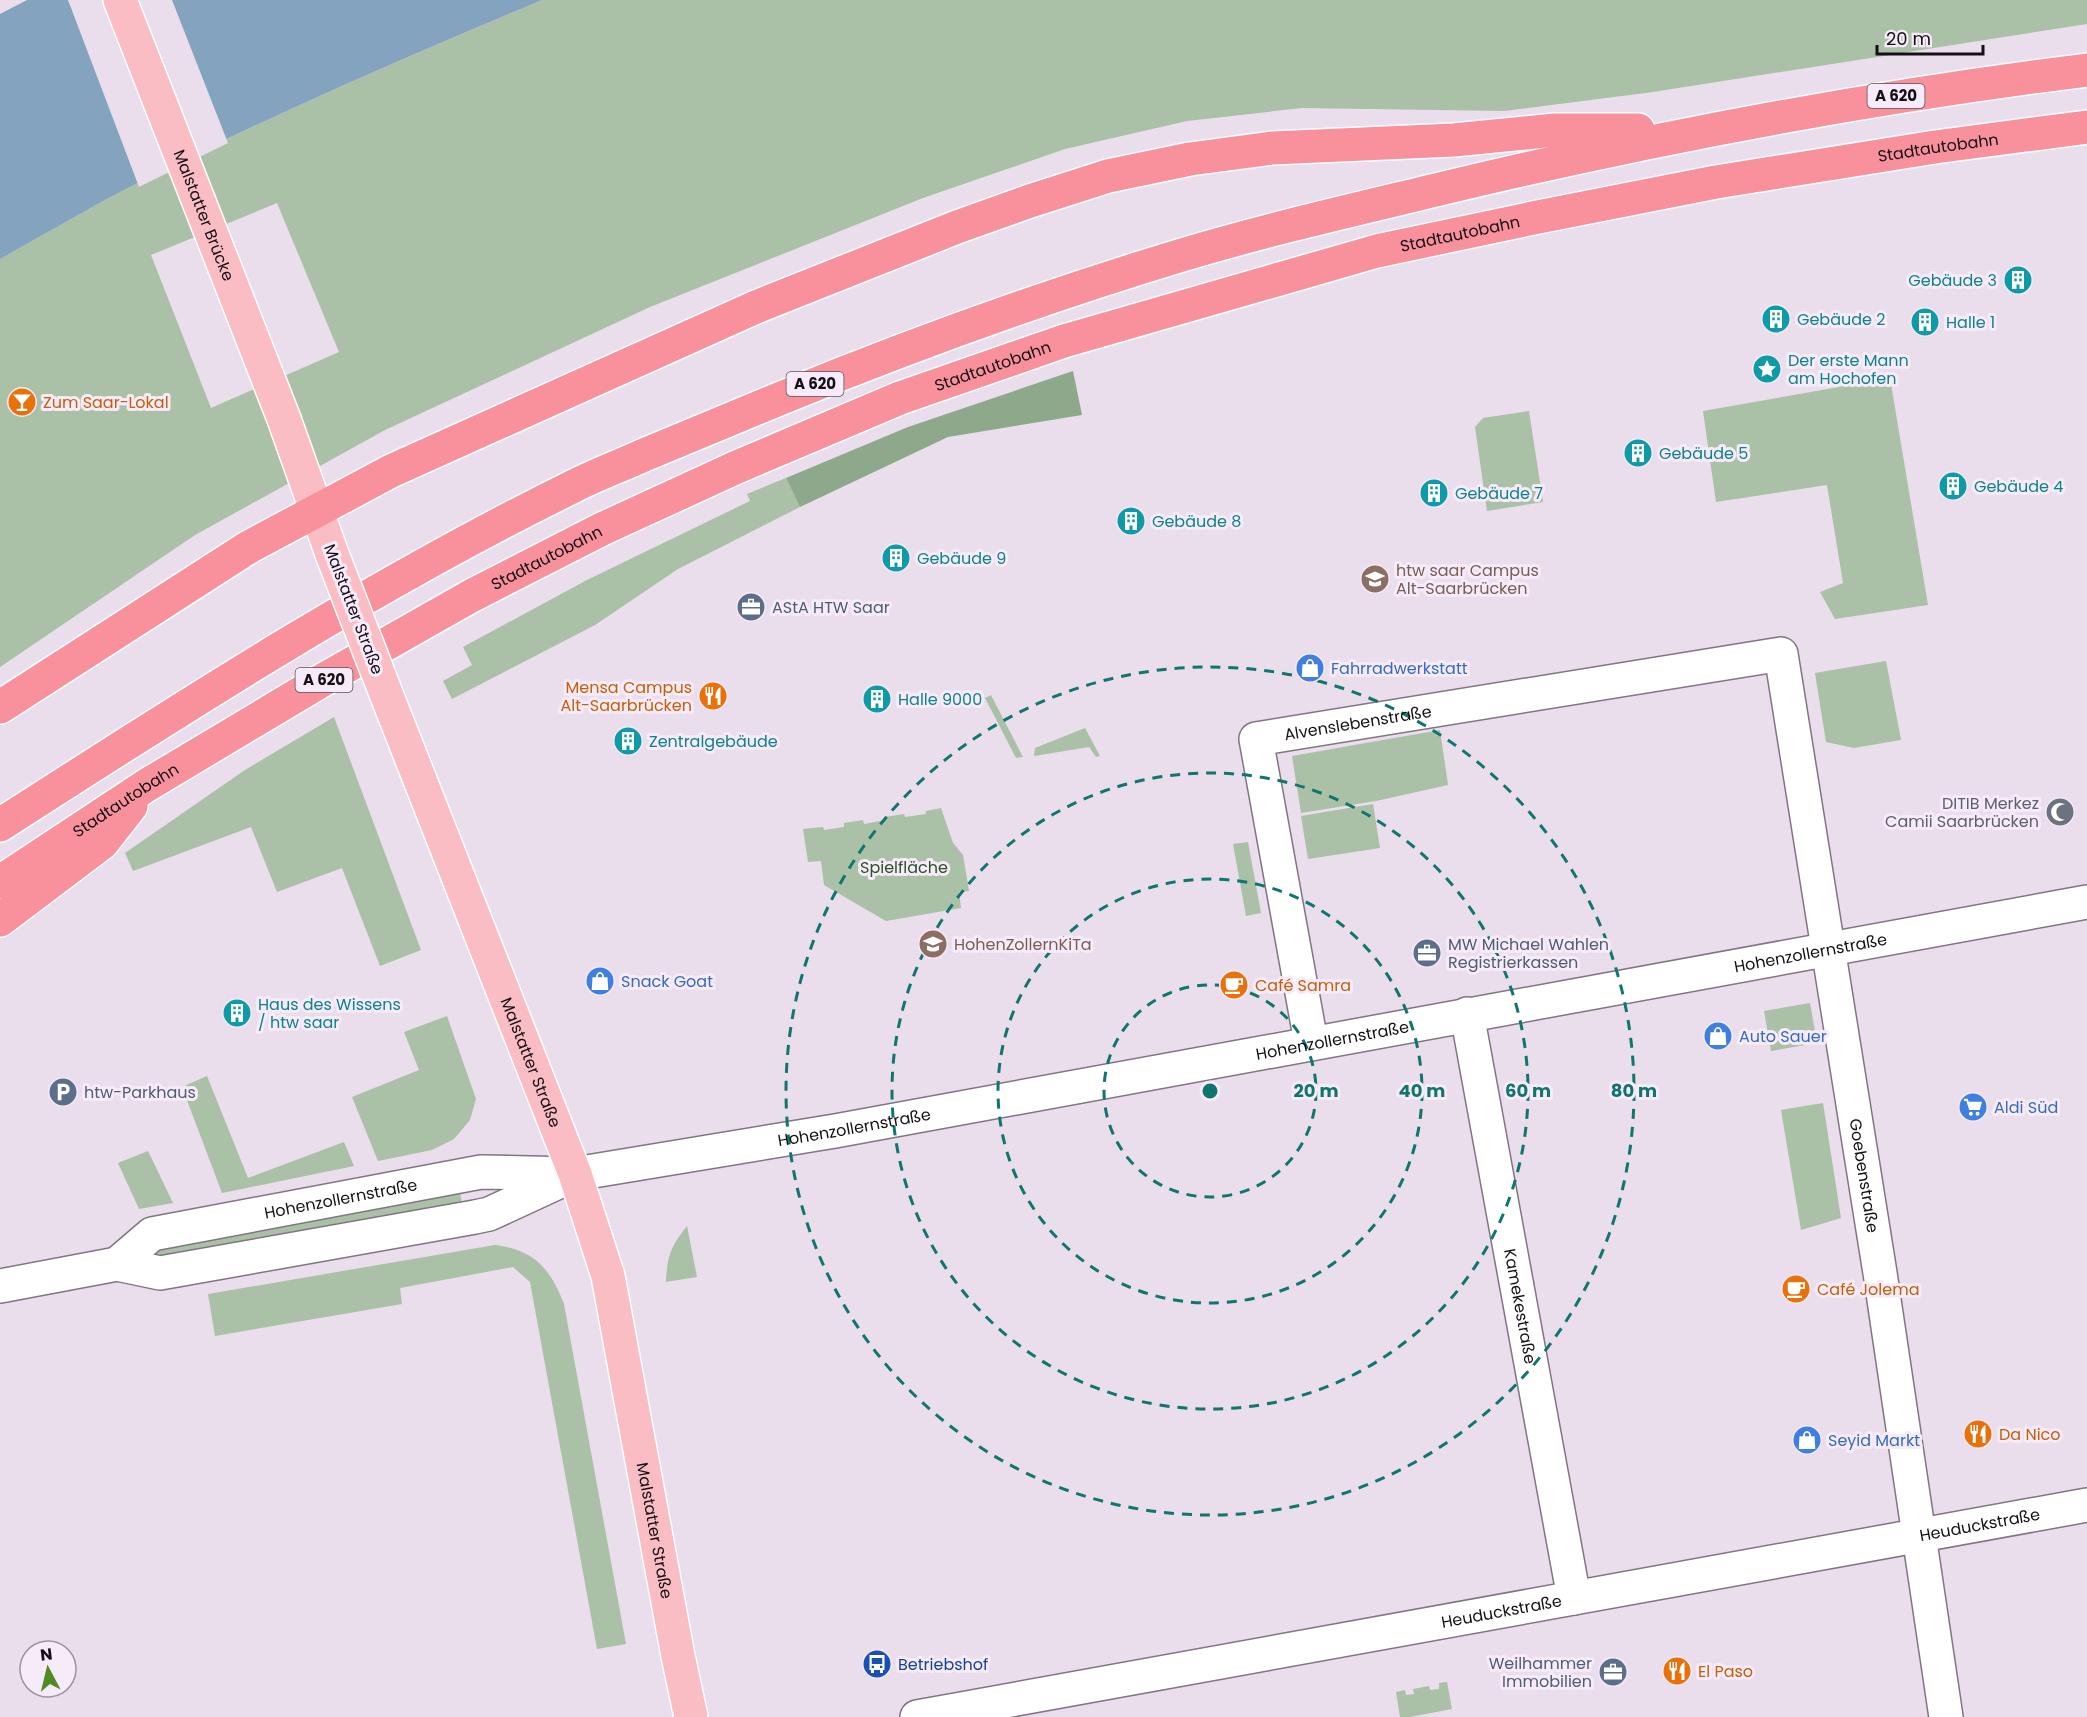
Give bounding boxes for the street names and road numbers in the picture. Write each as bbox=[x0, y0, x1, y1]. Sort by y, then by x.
road number: A 620 bbox=[1868, 84, 1924, 108]
street label: Stadtautobahn bbox=[1876, 128, 2000, 168]
street label: Malstatter Brücke bbox=[168, 146, 240, 284]
street label: Stadtautobahn bbox=[1398, 210, 1522, 258]
street label: Stadtautobahn bbox=[931, 335, 1054, 397]
road number: A 620 bbox=[786, 372, 844, 396]
street label: Stadtautobahn bbox=[487, 520, 606, 596]
street label: Malstatter Straße bbox=[318, 541, 389, 678]
road number: A 620 bbox=[296, 668, 352, 692]
street label: Alvenslebenstraße bbox=[1282, 700, 1433, 746]
street label: Stadtautobahn bbox=[68, 758, 183, 843]
street label: Hohenzollernstraße bbox=[1732, 928, 1889, 978]
street label: Malstatter Straße bbox=[495, 994, 567, 1131]
street label: Hohenzollernstraße bbox=[1254, 1015, 1411, 1066]
street label: Hohenzollernstraße bbox=[776, 1103, 933, 1152]
street label: Goebenstraße bbox=[1843, 1117, 1884, 1235]
street label: Hohenzollernstraße bbox=[262, 1173, 419, 1225]
street label: Kamekestraße bbox=[1498, 1247, 1542, 1366]
street label: Malstatter Straße bbox=[631, 1461, 678, 1601]
street label: Heuduckstraße bbox=[1918, 1503, 2042, 1547]
street label: Heuduckstraße bbox=[1439, 1589, 1564, 1634]

